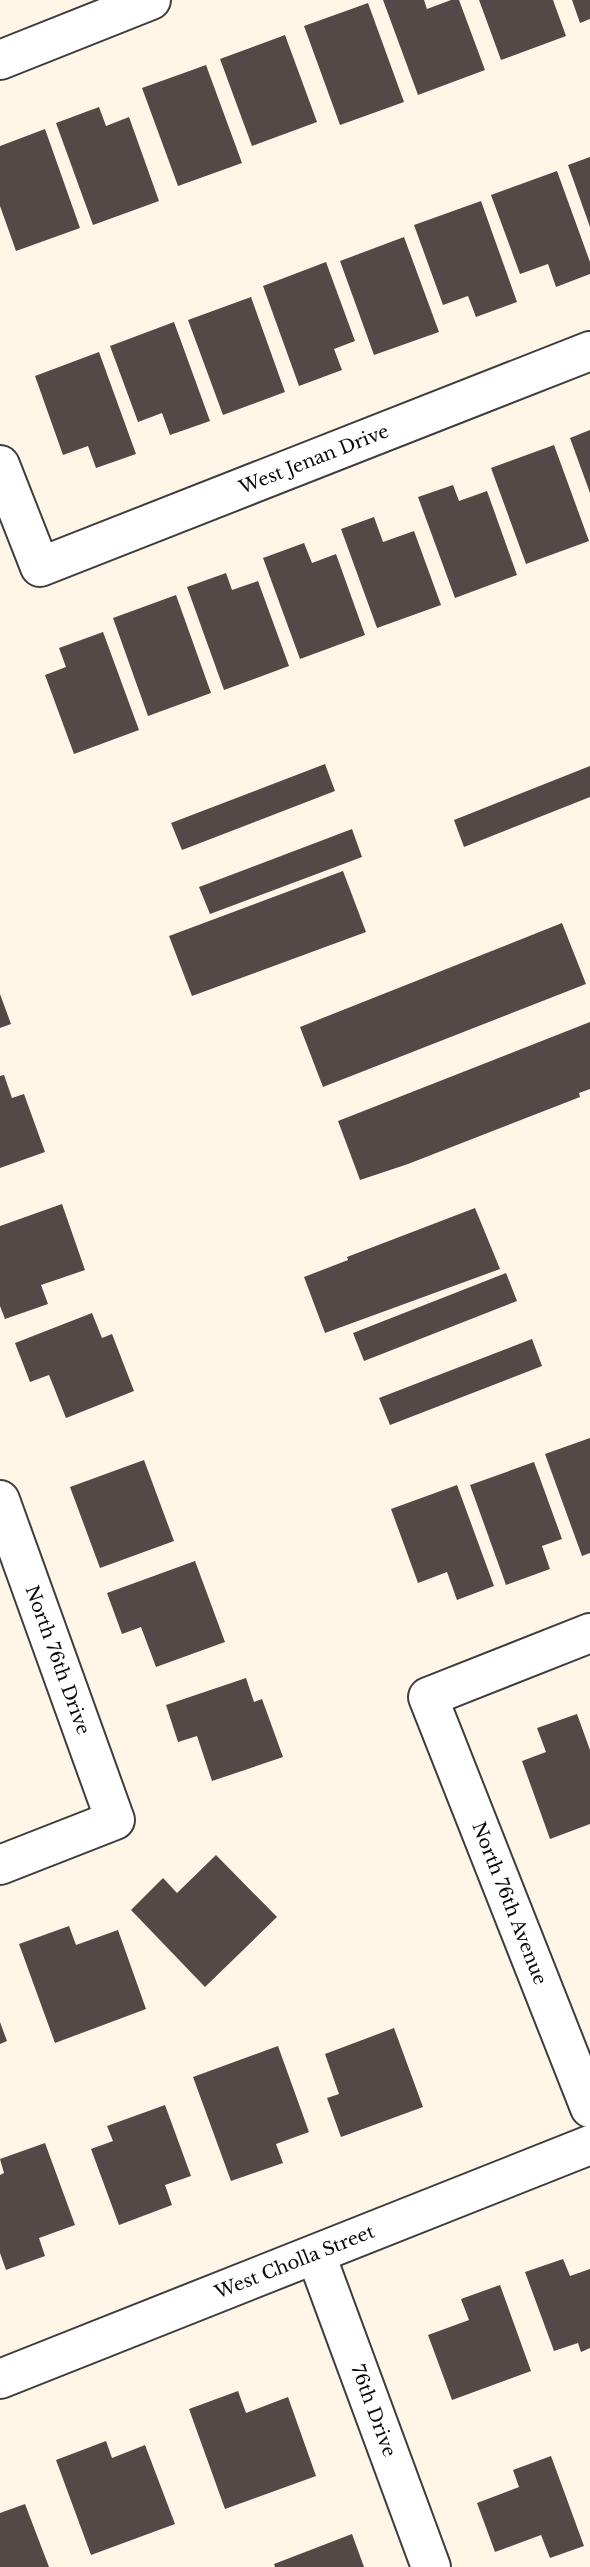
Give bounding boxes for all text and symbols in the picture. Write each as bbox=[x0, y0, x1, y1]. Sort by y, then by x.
street label: West Jenan Drive bbox=[235, 420, 392, 499]
street label: North 76th Drive bbox=[21, 1582, 94, 1738]
street label: North 76th Avenue bbox=[467, 1819, 551, 1988]
street label: West Cholla Street bbox=[211, 2221, 378, 2304]
street label: 76th Drive bbox=[346, 2362, 400, 2460]

